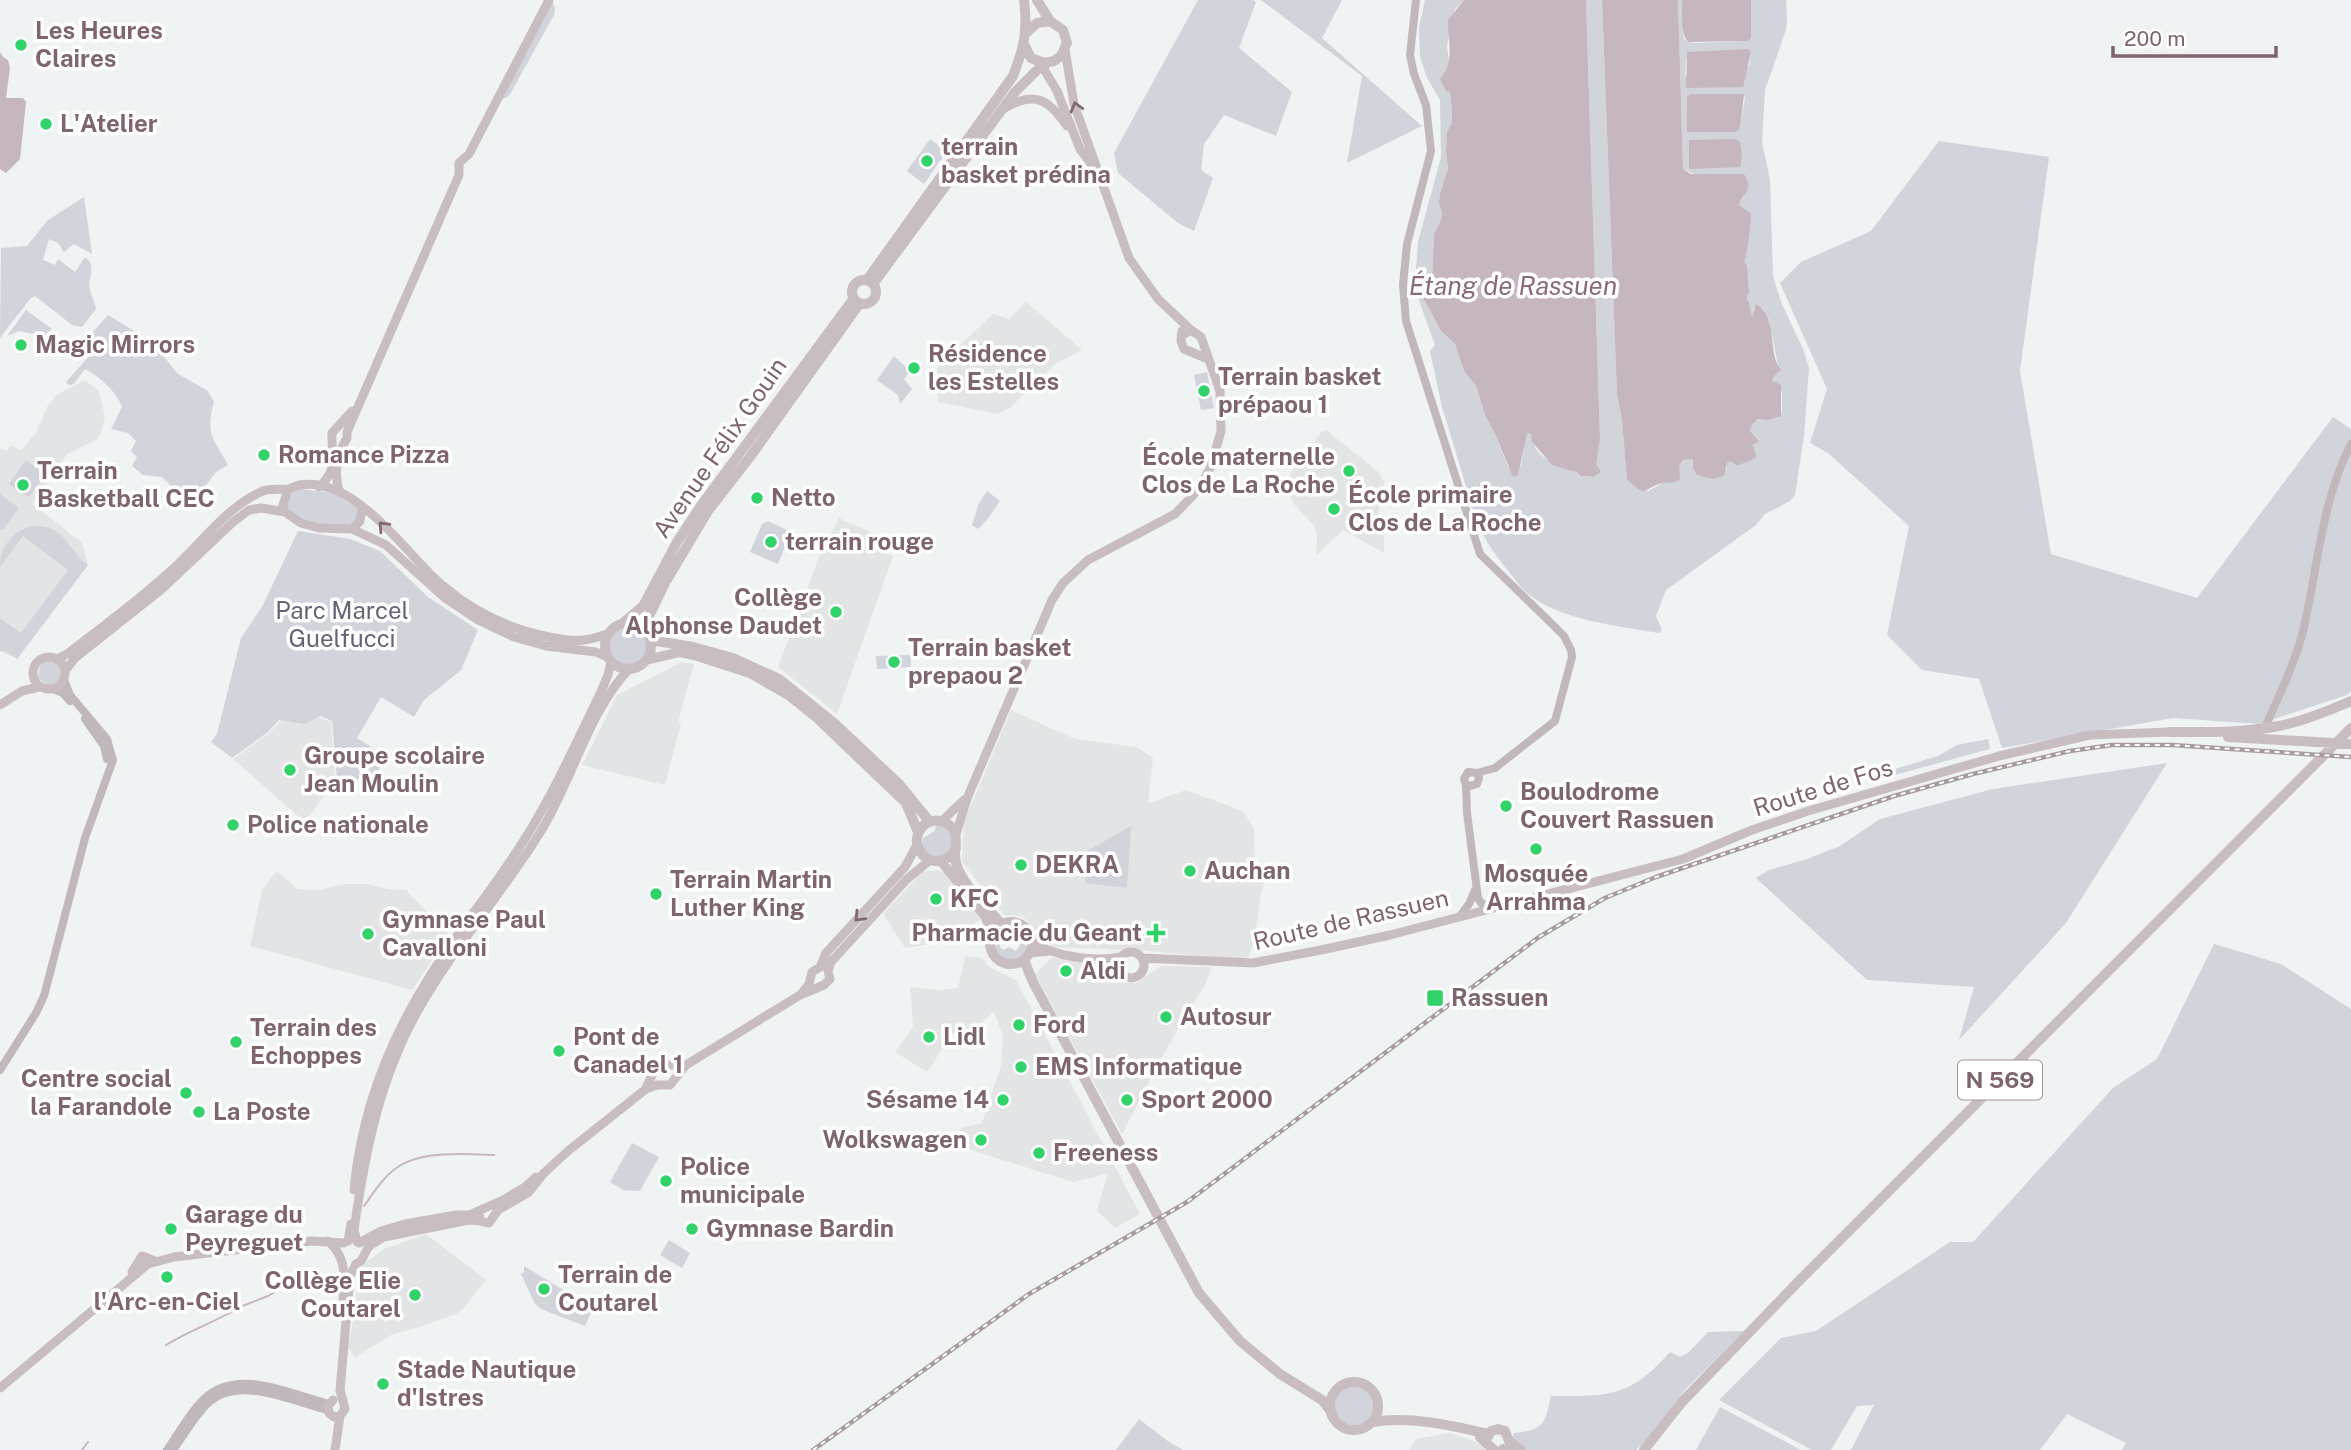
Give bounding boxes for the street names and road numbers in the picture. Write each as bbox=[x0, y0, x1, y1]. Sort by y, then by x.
street label: Avenue Félix Gouin bbox=[647, 352, 792, 543]
street label: Route de Fos bbox=[1750, 753, 1896, 822]
street label: Route de Rassuen bbox=[1250, 883, 1451, 955]
road number: N 569 bbox=[1958, 1060, 2042, 1100]

